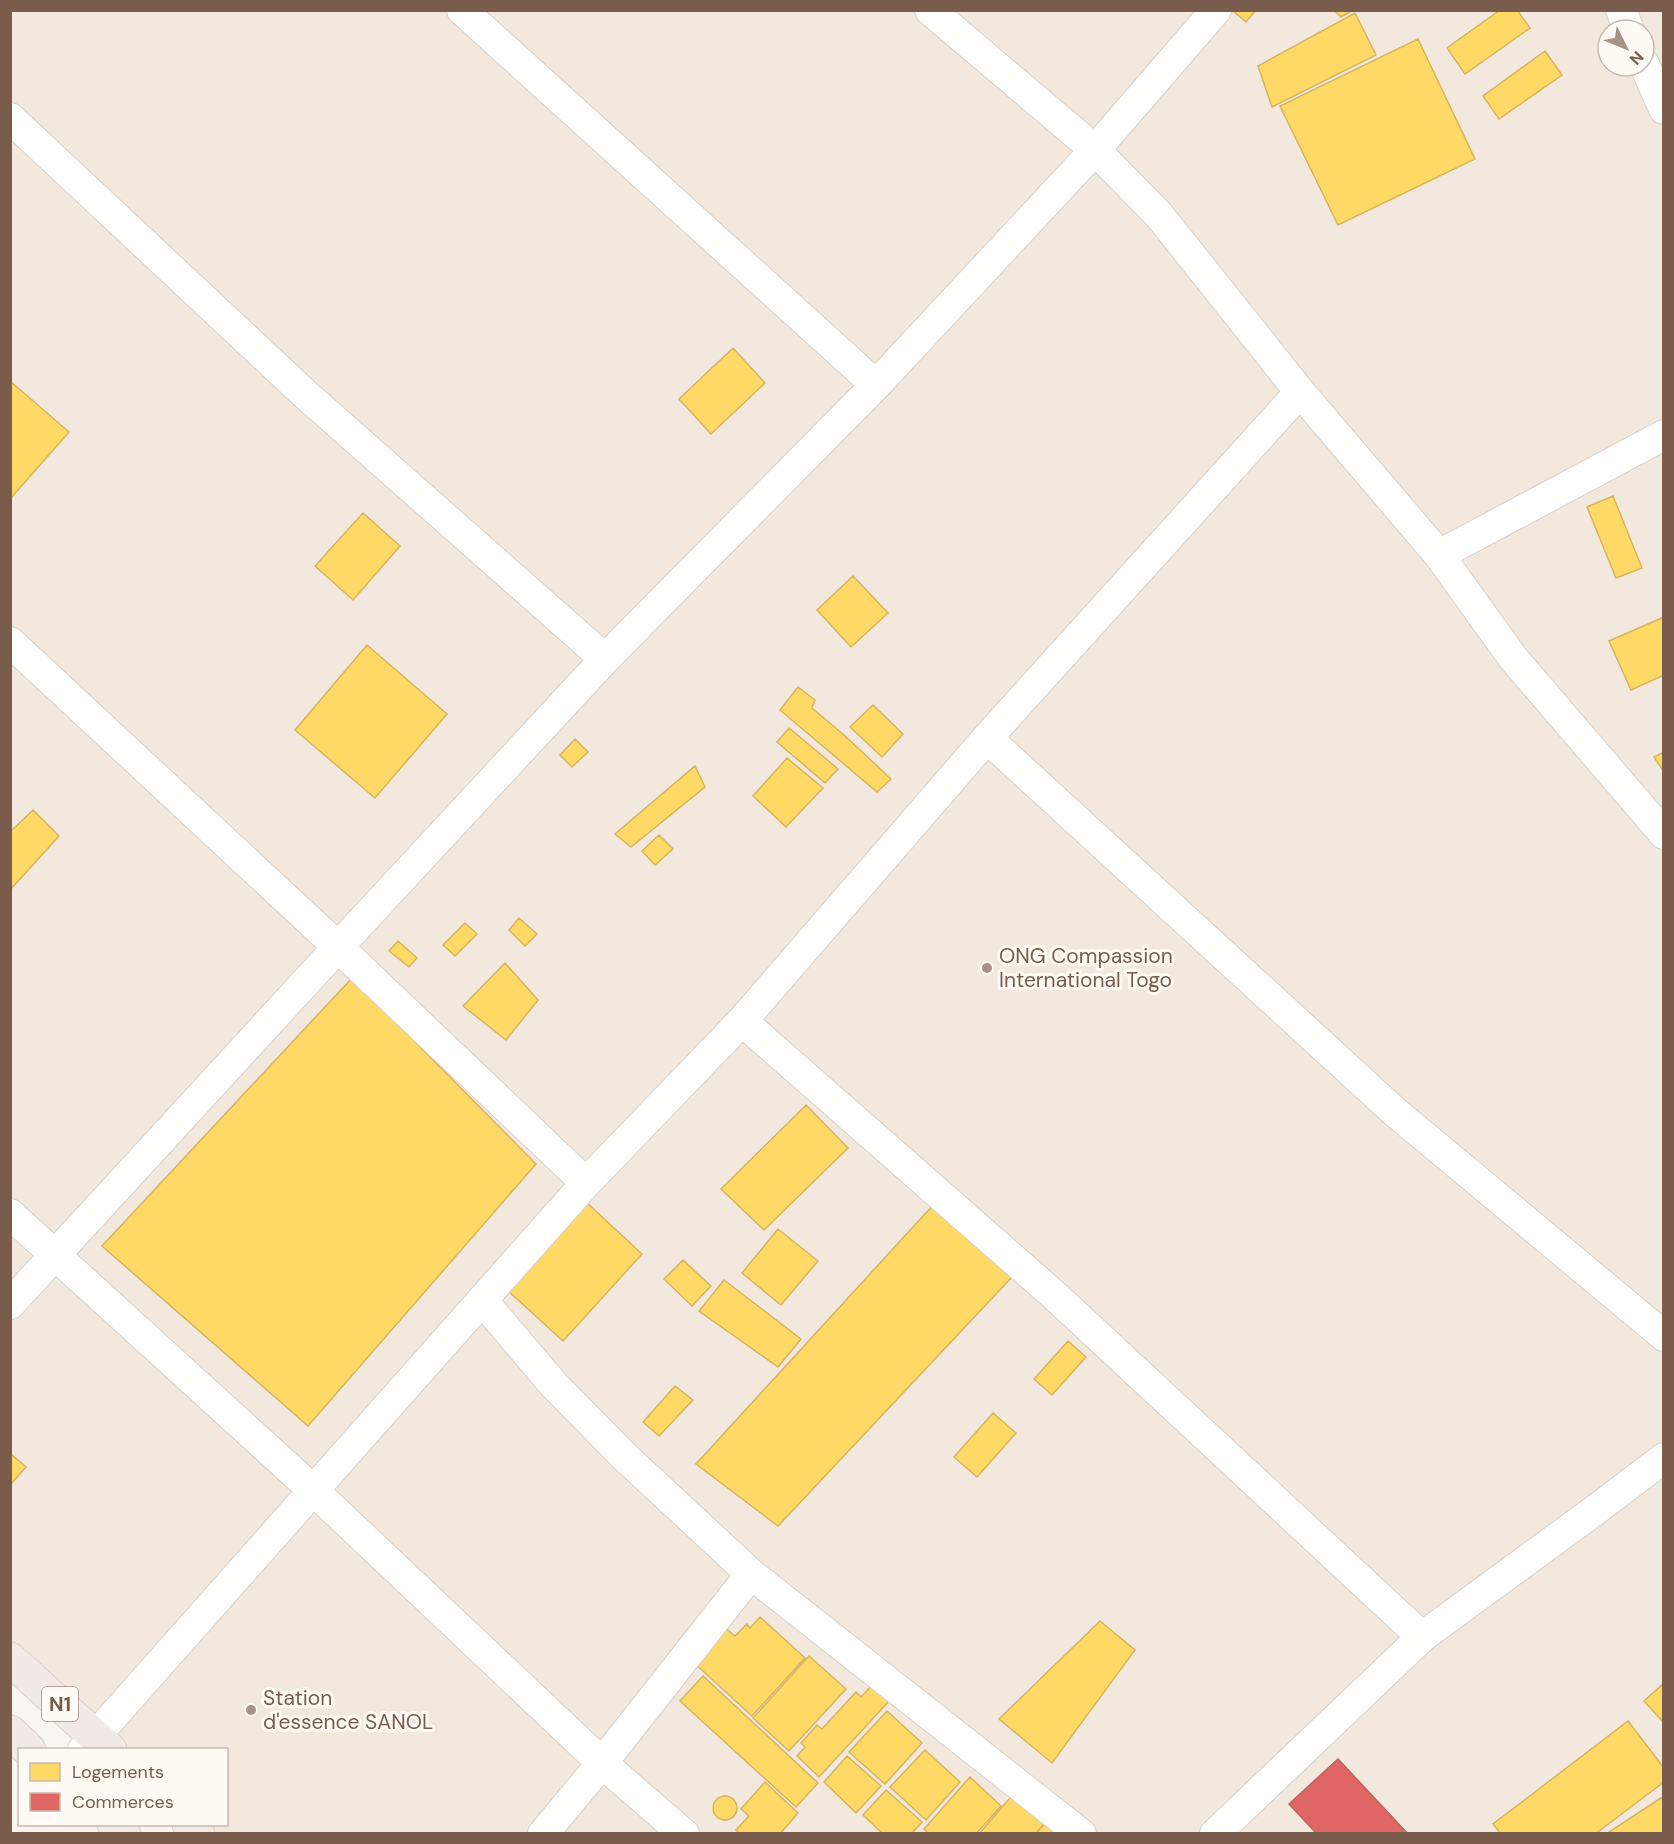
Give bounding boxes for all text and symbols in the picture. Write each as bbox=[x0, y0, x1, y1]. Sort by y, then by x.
north arrow bbox=[1596, 18, 1656, 78]
text: N bbox=[1625, 46, 1648, 69]
place label: ONG Compassion International Togo bbox=[999, 942, 1173, 994]
marker: ONG Compassion International Togo bbox=[980, 961, 994, 975]
place label: Station d'essence SANOL bbox=[263, 1684, 433, 1736]
road number: N1 bbox=[42, 1687, 78, 1721]
marker: Station d'essence SANOL bbox=[244, 1703, 258, 1717]
legend bbox=[18, 1748, 228, 1826]
text: Logements bbox=[72, 1760, 164, 1784]
text: Commerces bbox=[72, 1790, 174, 1814]

